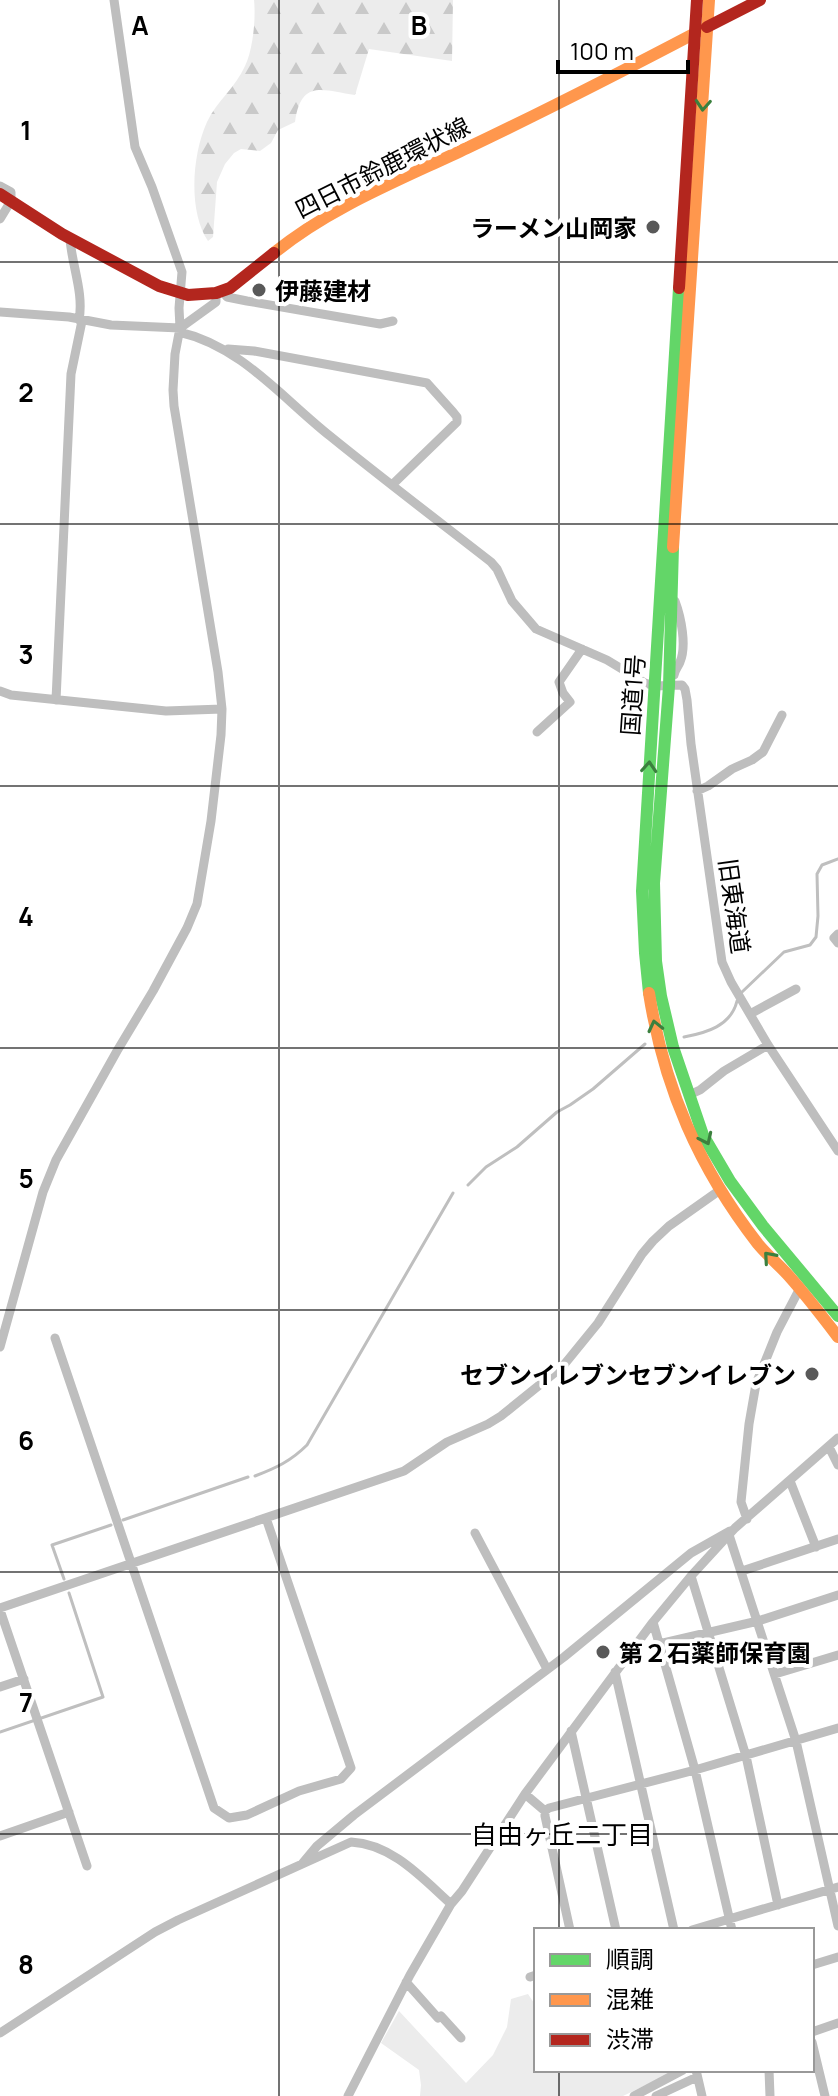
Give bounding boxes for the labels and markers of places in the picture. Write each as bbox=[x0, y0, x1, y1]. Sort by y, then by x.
place label: ラーメン山岡家 bbox=[470, 211, 637, 244]
marker: ラーメン山岡家 bbox=[644, 218, 662, 236]
place label: 伊藤建材 bbox=[275, 274, 371, 307]
marker: 伊藤建材 bbox=[250, 281, 268, 299]
place label: セブンイレブンセブンイレブン bbox=[460, 1358, 796, 1391]
marker: セブンイレブンセブンイレブン bbox=[803, 1365, 821, 1383]
place label: 第２石薬師保育園 bbox=[619, 1636, 811, 1669]
marker: 第２石薬師保育園 bbox=[594, 1643, 612, 1661]

